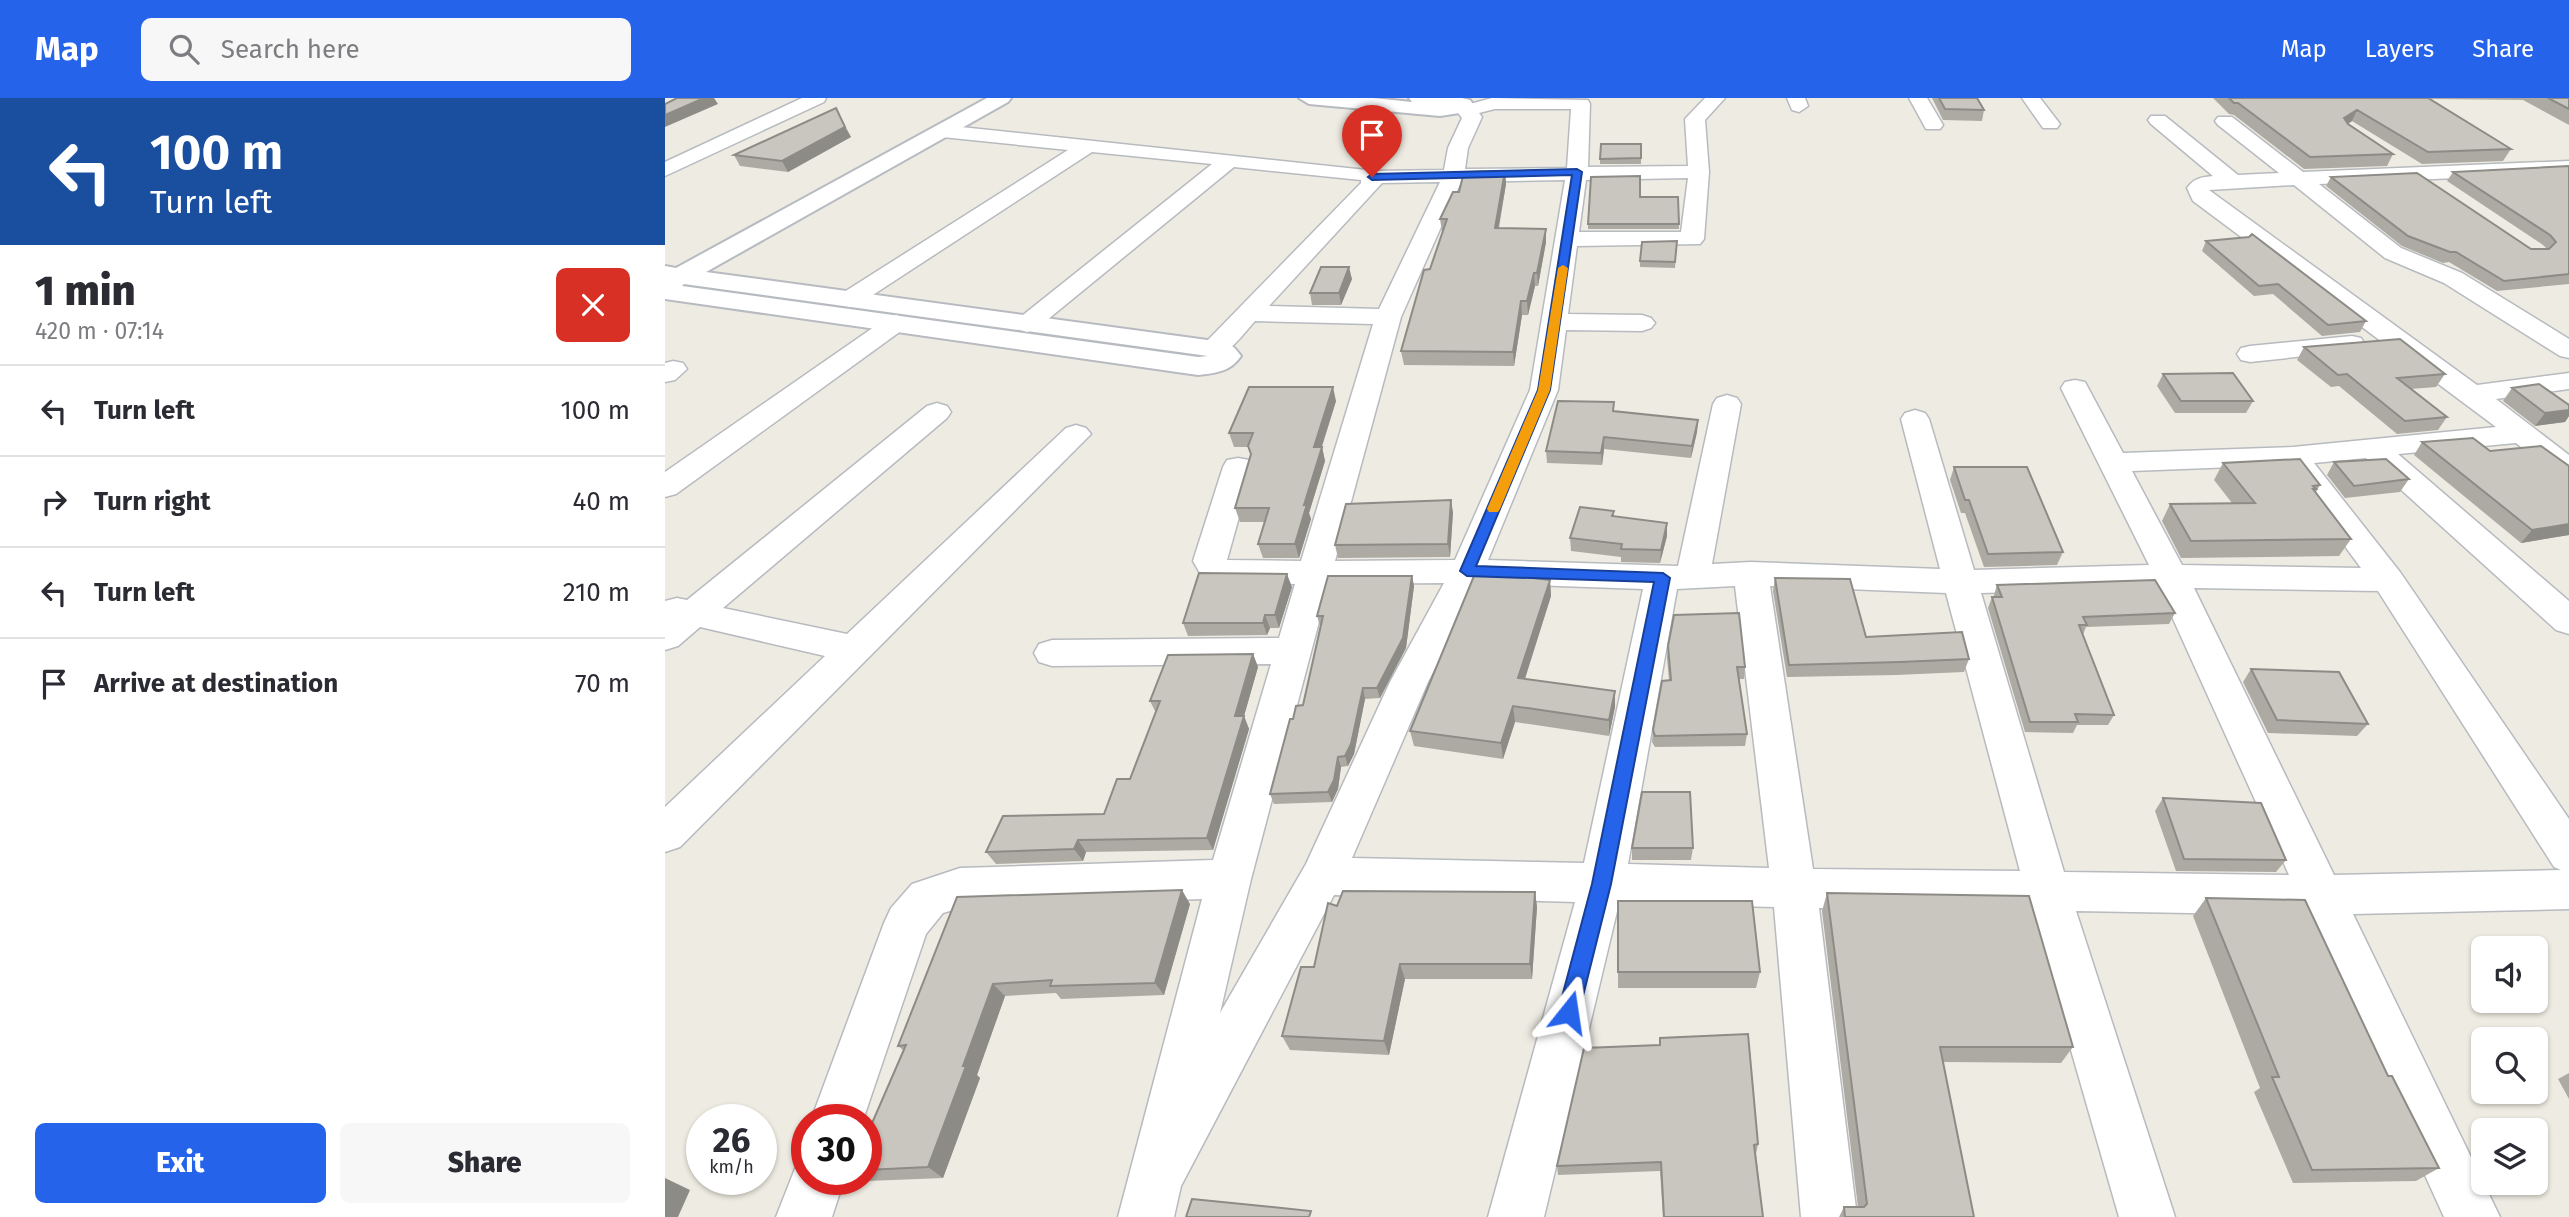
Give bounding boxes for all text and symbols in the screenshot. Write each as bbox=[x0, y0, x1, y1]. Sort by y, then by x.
search box bbox=[141, 18, 631, 81]
text: Map bbox=[35, 29, 99, 69]
icon: search bbox=[165, 30, 203, 68]
text: Search here bbox=[221, 34, 360, 65]
text: Map bbox=[2281, 35, 2327, 63]
text: Layers bbox=[2365, 35, 2434, 63]
text: Share bbox=[2472, 35, 2534, 63]
pin bbox=[1342, 105, 1402, 177]
icon: arrive bbox=[1353, 116, 1391, 154]
text: 100 m bbox=[150, 123, 283, 182]
icon: left bbox=[35, 126, 126, 217]
text: Turn left bbox=[150, 183, 272, 221]
text: 1 min bbox=[35, 266, 136, 316]
button: close bbox=[556, 268, 630, 342]
text: 420 m · 07:14 bbox=[35, 317, 164, 345]
icon: left bbox=[35, 392, 73, 430]
text: Turn left bbox=[94, 395, 195, 426]
text: 100 m bbox=[561, 395, 630, 426]
icon: right bbox=[35, 483, 73, 521]
text: Turn right bbox=[94, 486, 211, 517]
text: 40 m bbox=[572, 486, 630, 517]
icon: left bbox=[35, 574, 73, 612]
text: Turn left bbox=[94, 577, 195, 608]
text: 210 m bbox=[563, 577, 630, 608]
icon: arrive bbox=[35, 665, 73, 703]
text: Arrive at destination bbox=[94, 668, 338, 699]
text: 70 m bbox=[575, 668, 630, 699]
map controls bbox=[2471, 936, 2548, 1195]
button: sound bbox=[2471, 936, 2548, 1013]
position arrow bbox=[1532, 975, 1606, 1049]
button: search bbox=[2471, 1027, 2548, 1104]
speed limit sign: 30 bbox=[791, 1104, 882, 1195]
button: layers bbox=[2471, 1118, 2548, 1195]
text: 26 bbox=[713, 1119, 750, 1161]
button: Exit bbox=[35, 1123, 326, 1203]
button: Share bbox=[340, 1123, 630, 1203]
text: km/h bbox=[709, 1156, 754, 1178]

